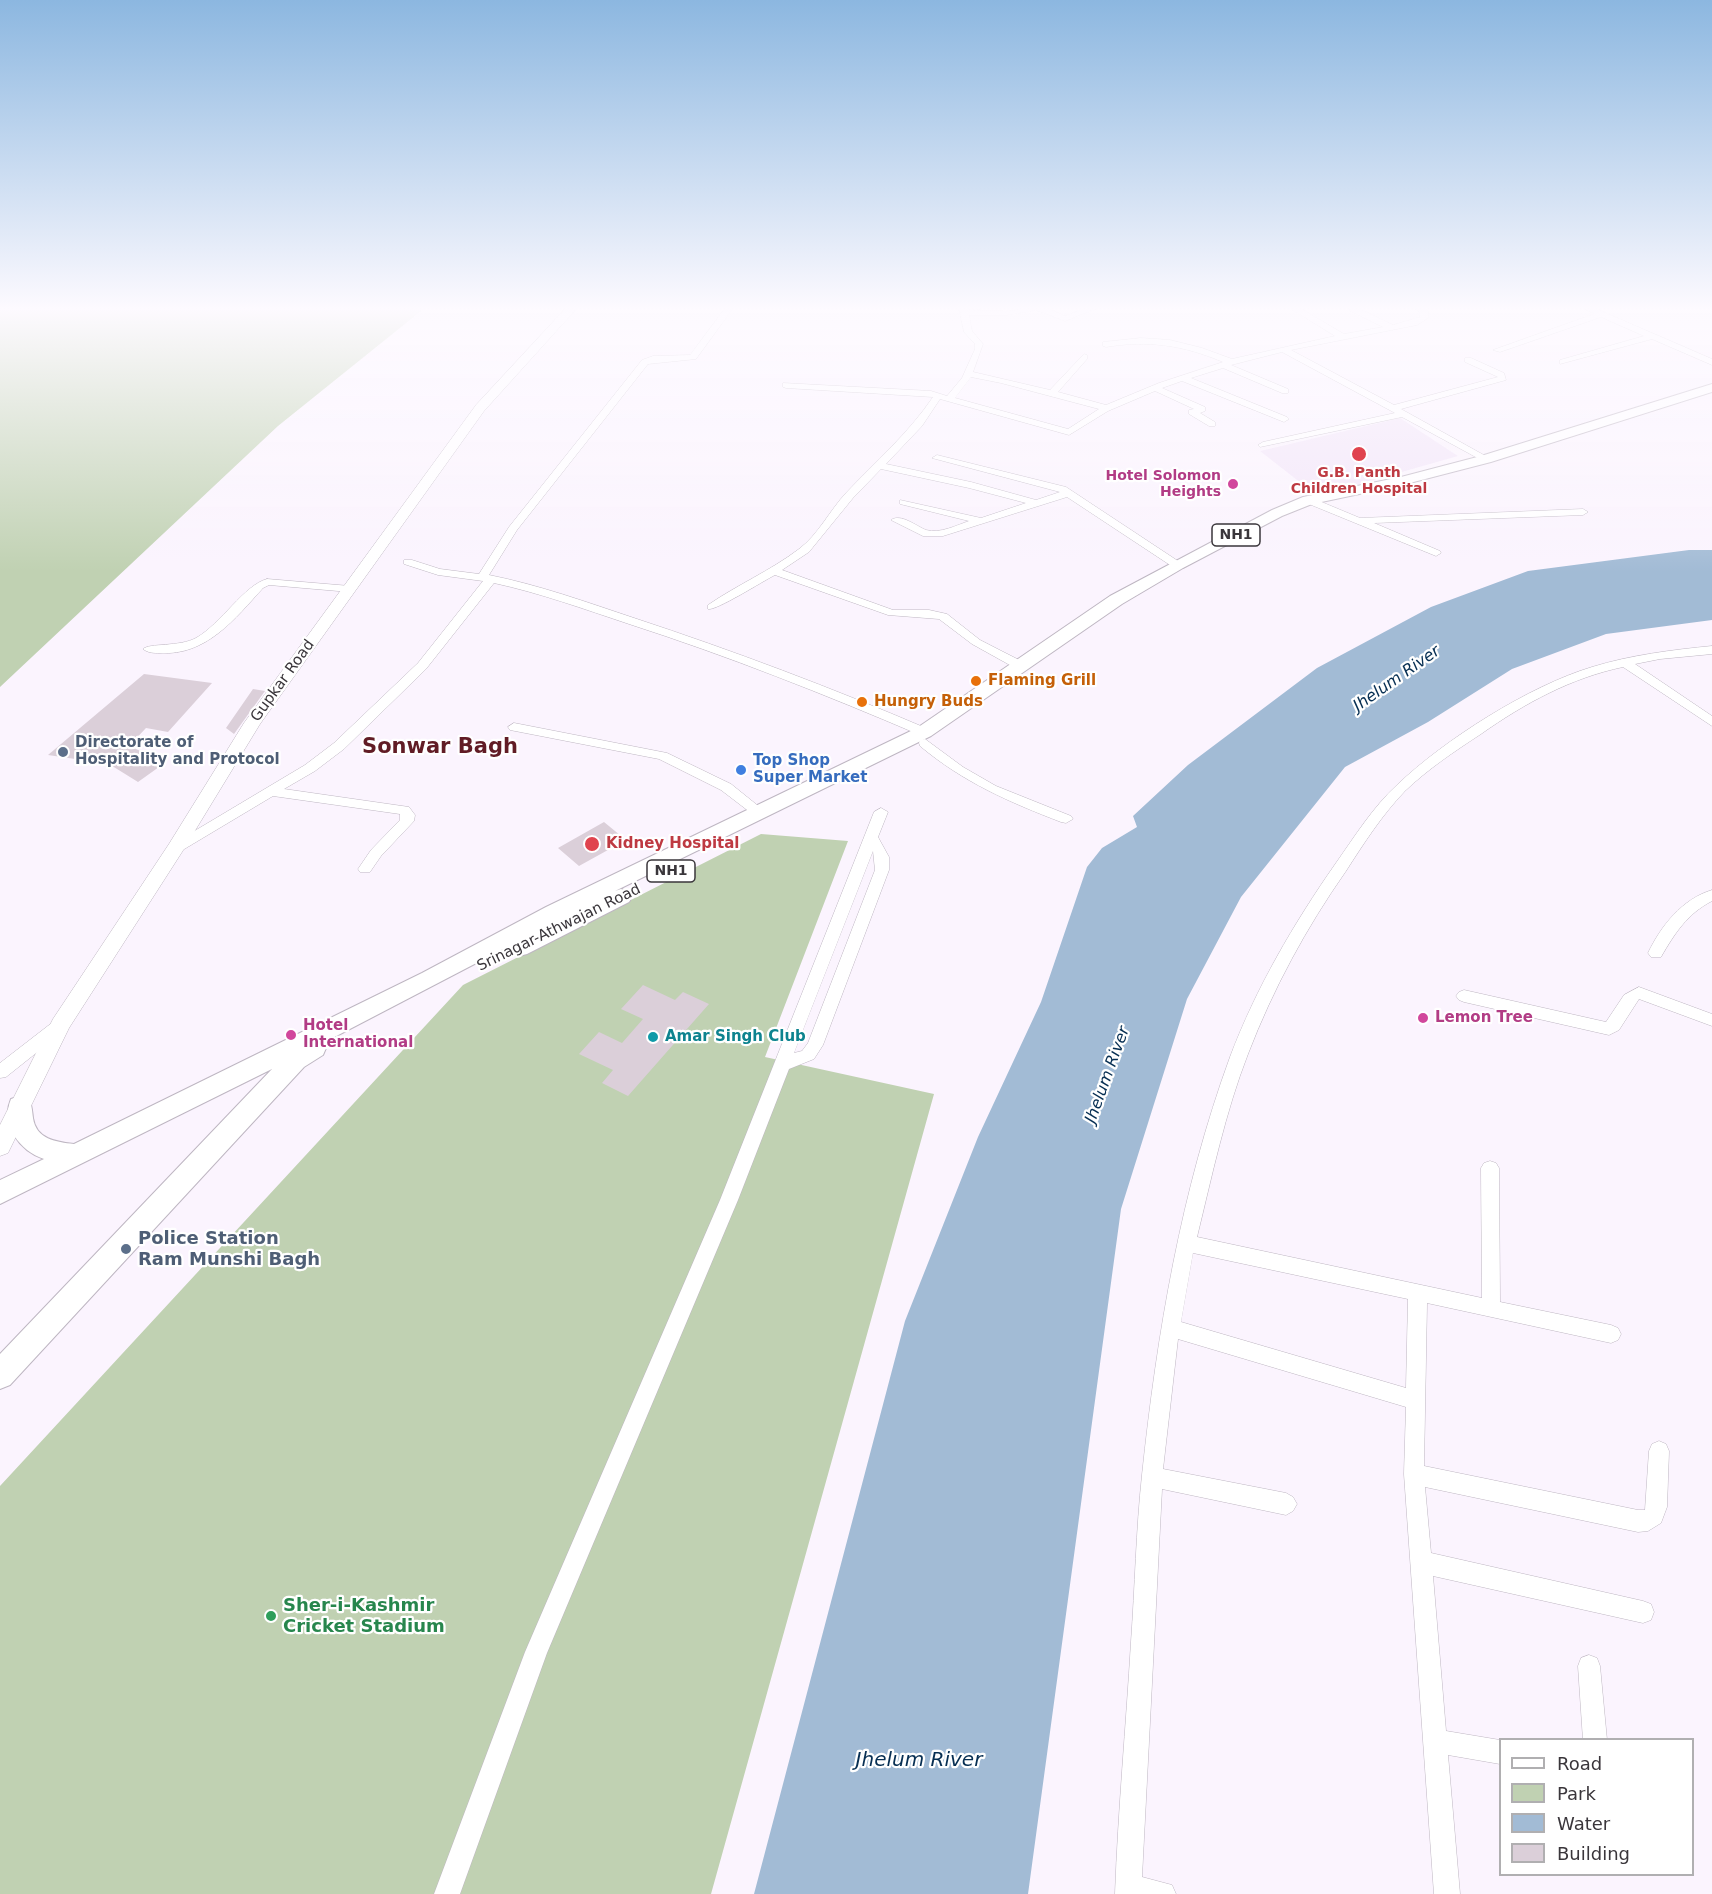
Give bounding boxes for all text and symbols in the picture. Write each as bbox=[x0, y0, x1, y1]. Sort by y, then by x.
marker: G.B. Panth Children Hospital bbox=[1350, 445, 1368, 463]
place label: G.B. Panth Children Hospital bbox=[1291, 465, 1427, 497]
place label: Hotel Solomon Heights bbox=[1106, 468, 1221, 500]
marker: Hotel Solomon Heights bbox=[1226, 477, 1240, 491]
road number: NH1 bbox=[1212, 524, 1260, 546]
street label: Gupkar Road bbox=[247, 637, 319, 725]
water label: Jhelum River bbox=[1350, 642, 1444, 716]
place label: Flaming Grill bbox=[988, 672, 1096, 690]
marker: Flaming Grill bbox=[969, 674, 983, 688]
place label: Hungry Buds bbox=[874, 693, 983, 711]
marker: Hungry Buds bbox=[855, 695, 869, 709]
place label: Directorate of Hospitality and Protocol bbox=[75, 734, 280, 769]
district label: Sonwar Bagh bbox=[362, 735, 518, 761]
marker: Directorate of Hospitality and Protocol bbox=[56, 745, 70, 759]
place label: Top Shop Super Market bbox=[753, 752, 867, 787]
marker: Top Shop Super Market bbox=[734, 763, 748, 777]
marker: Kidney Hospital bbox=[583, 835, 601, 853]
place label: Kidney Hospital bbox=[606, 835, 739, 853]
road number: NH1 bbox=[647, 860, 695, 882]
street label: Srinagar-Athwajan Road bbox=[474, 881, 644, 975]
place label: Lemon Tree bbox=[1435, 1009, 1533, 1027]
marker: Lemon Tree bbox=[1416, 1011, 1430, 1025]
place label: Hotel International bbox=[303, 1017, 413, 1052]
water label: Jhelum River bbox=[1082, 1024, 1134, 1126]
marker: Hotel International bbox=[284, 1028, 298, 1042]
place label: Amar Singh Club bbox=[665, 1028, 806, 1046]
marker: Amar Singh Club bbox=[646, 1030, 660, 1044]
place label: Police Station Ram Munshi Bagh bbox=[138, 1228, 320, 1270]
marker: Police Station Ram Munshi Bagh bbox=[119, 1242, 133, 1256]
place label: Sher-i-Kashmir Cricket Stadium bbox=[283, 1595, 445, 1638]
marker: Sher-i-Kashmir Cricket Stadium bbox=[264, 1609, 278, 1623]
legend bbox=[1499, 1738, 1694, 1876]
water label: Jhelum River bbox=[856, 1749, 982, 1773]
text: Road bbox=[1557, 1753, 1602, 1774]
text: Park bbox=[1557, 1783, 1596, 1804]
text: Water bbox=[1557, 1813, 1610, 1834]
text: Building bbox=[1557, 1843, 1630, 1864]

